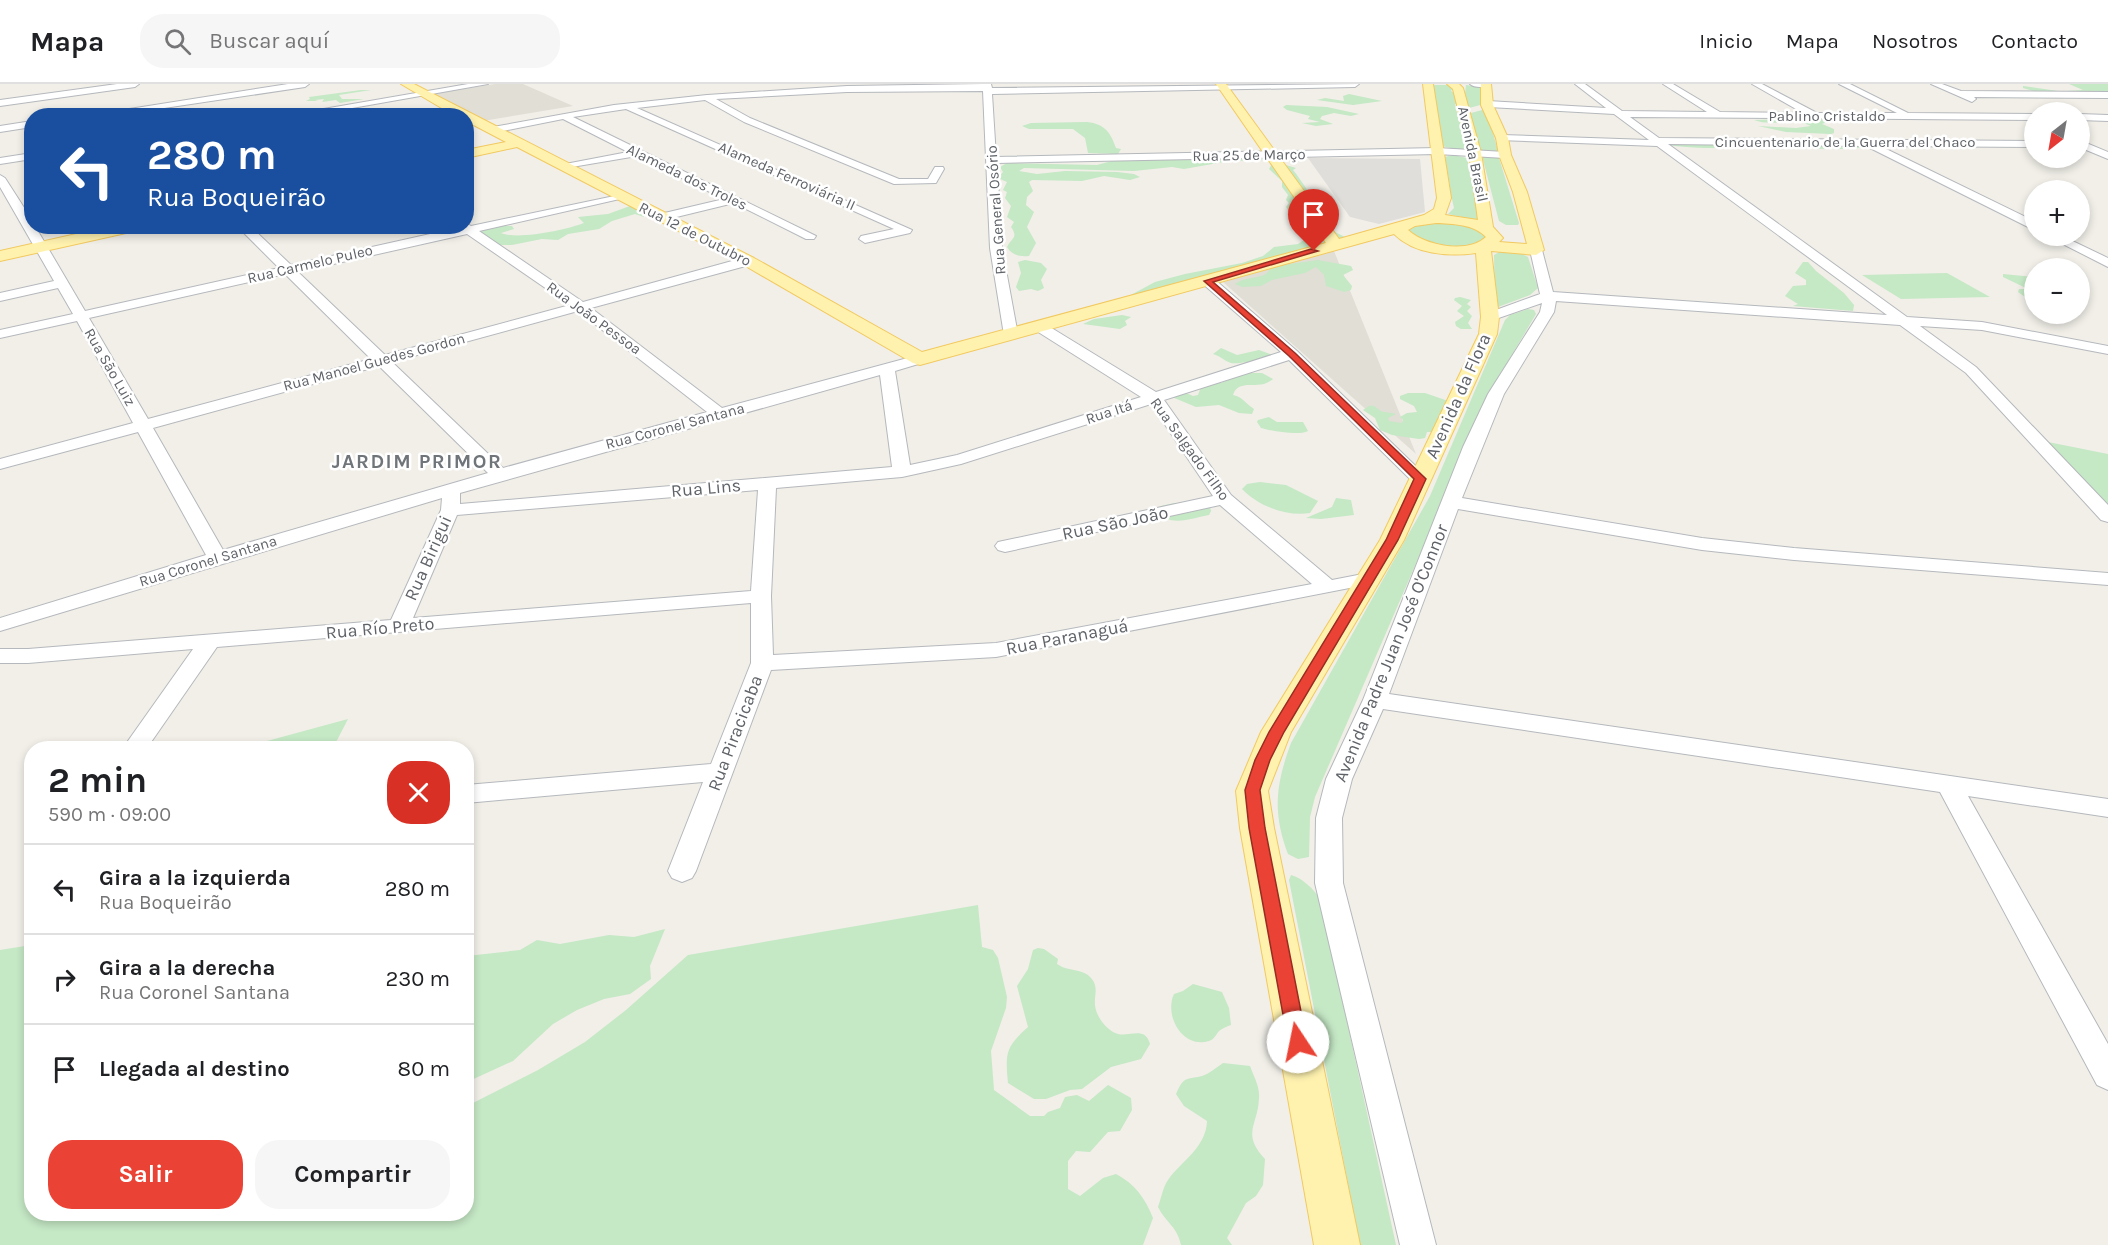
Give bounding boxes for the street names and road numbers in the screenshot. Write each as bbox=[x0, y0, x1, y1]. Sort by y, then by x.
street label: Avenida Brasil bbox=[1454, 105, 1492, 203]
street label: Pablino Cristaldo bbox=[1768, 107, 1886, 125]
street label: Cincuentenario de la Guerra del Chaco bbox=[1715, 133, 1975, 151]
street label: Alameda Ferroviária II bbox=[716, 138, 858, 214]
street label: Alameda dos Troles bbox=[624, 140, 750, 214]
street label: Rua General Osório bbox=[983, 145, 1009, 275]
street label: Rua 25 de Março bbox=[1192, 145, 1306, 165]
street label: Rua 12 de Outubro bbox=[636, 198, 754, 270]
street label: Rua Carmelo Puleo bbox=[246, 241, 374, 287]
street label: Rua João Pessoa bbox=[543, 278, 645, 358]
street label: Rua São Luiz bbox=[80, 325, 140, 409]
street label: Rua Manoel Guedes Gordon bbox=[281, 329, 467, 395]
street label: Avenida da Flora bbox=[1421, 330, 1495, 462]
street label: Rua Salgado Filho bbox=[1147, 394, 1233, 504]
street label: Rua Itá bbox=[1083, 396, 1135, 428]
street label: Rua Coronel Santana bbox=[604, 399, 746, 453]
street label: Rua Lins bbox=[670, 474, 742, 502]
street label: Rua São João bbox=[1060, 501, 1170, 545]
street label: Rua Birigui bbox=[399, 512, 457, 604]
street label: Avenida Padre Juan José O'Connor bbox=[1329, 520, 1453, 785]
street label: Rua Coronel Santana bbox=[137, 531, 279, 591]
street label: Rua Río Preto bbox=[325, 612, 435, 644]
street label: Rua Paranaguá bbox=[1004, 614, 1130, 660]
street label: Rua Piracicaba bbox=[703, 672, 767, 794]

